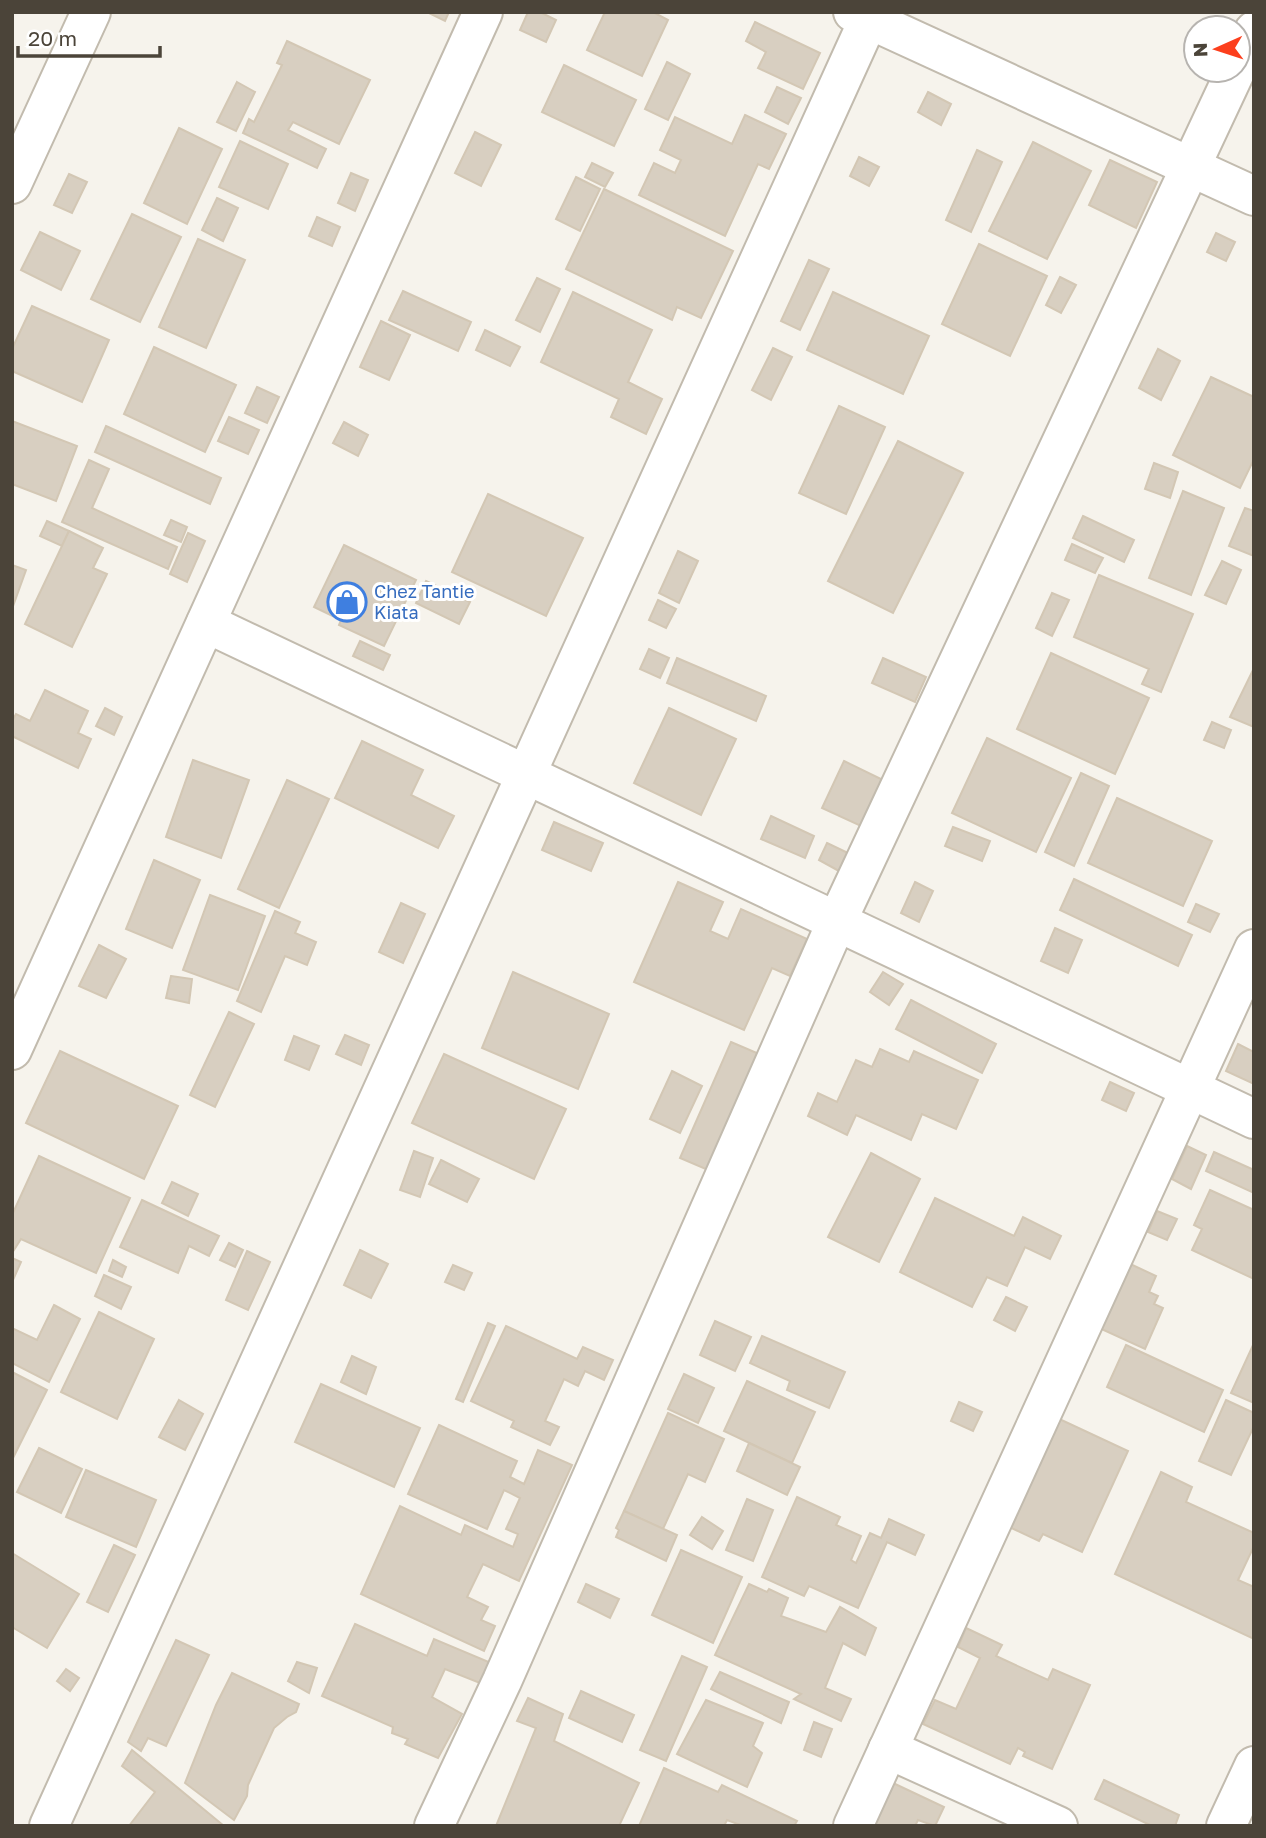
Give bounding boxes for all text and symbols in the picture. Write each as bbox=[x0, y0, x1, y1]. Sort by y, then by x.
scale bar bbox=[18, 14, 159, 58]
north arrow bbox=[1182, 14, 1252, 84]
text: 20 m bbox=[28, 25, 77, 51]
text: N bbox=[1188, 42, 1211, 58]
place label: Chez Tantie Kiata bbox=[374, 580, 475, 623]
shop icon: Chez Tantie Kiata bbox=[326, 581, 368, 623]

